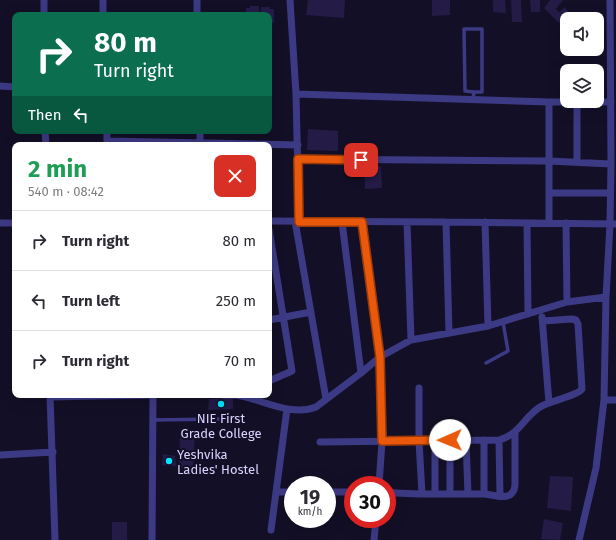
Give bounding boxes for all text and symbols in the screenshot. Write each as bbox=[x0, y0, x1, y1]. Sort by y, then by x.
map controls bbox=[560, 12, 604, 108]
button: sound bbox=[560, 12, 604, 56]
text: 80 m bbox=[94, 26, 157, 59]
icon: right bbox=[28, 28, 80, 80]
text: Turn right bbox=[94, 60, 174, 82]
button: layers bbox=[560, 64, 604, 108]
icon: left bbox=[70, 104, 92, 126]
text: Then bbox=[28, 106, 62, 124]
pin bbox=[344, 143, 378, 177]
icon: arrive bbox=[350, 149, 372, 171]
text: 2 min bbox=[28, 155, 87, 183]
button: close bbox=[214, 155, 256, 197]
text: 540 m · 08:42 bbox=[28, 184, 104, 199]
icon: right bbox=[28, 230, 50, 252]
text: Turn right bbox=[62, 232, 129, 250]
text: 80 m bbox=[223, 232, 256, 250]
icon: left bbox=[28, 290, 50, 312]
text: Turn left bbox=[62, 292, 120, 310]
text: 250 m bbox=[216, 292, 256, 310]
icon: right bbox=[28, 350, 50, 372]
text: Turn right bbox=[62, 352, 129, 370]
text: 70 m bbox=[224, 352, 256, 370]
marker: NIE First Grade College bbox=[216, 399, 226, 409]
place label: NIE First Grade College bbox=[180, 411, 262, 441]
position arrow bbox=[429, 419, 471, 461]
place label: Yeshvika Ladies' Hostel bbox=[177, 447, 259, 477]
marker: Yeshvika Ladies' Hostel bbox=[164, 456, 174, 466]
speed limit sign: 30 bbox=[344, 476, 396, 528]
text: 19 bbox=[300, 485, 320, 509]
text: km/h bbox=[298, 506, 322, 518]

